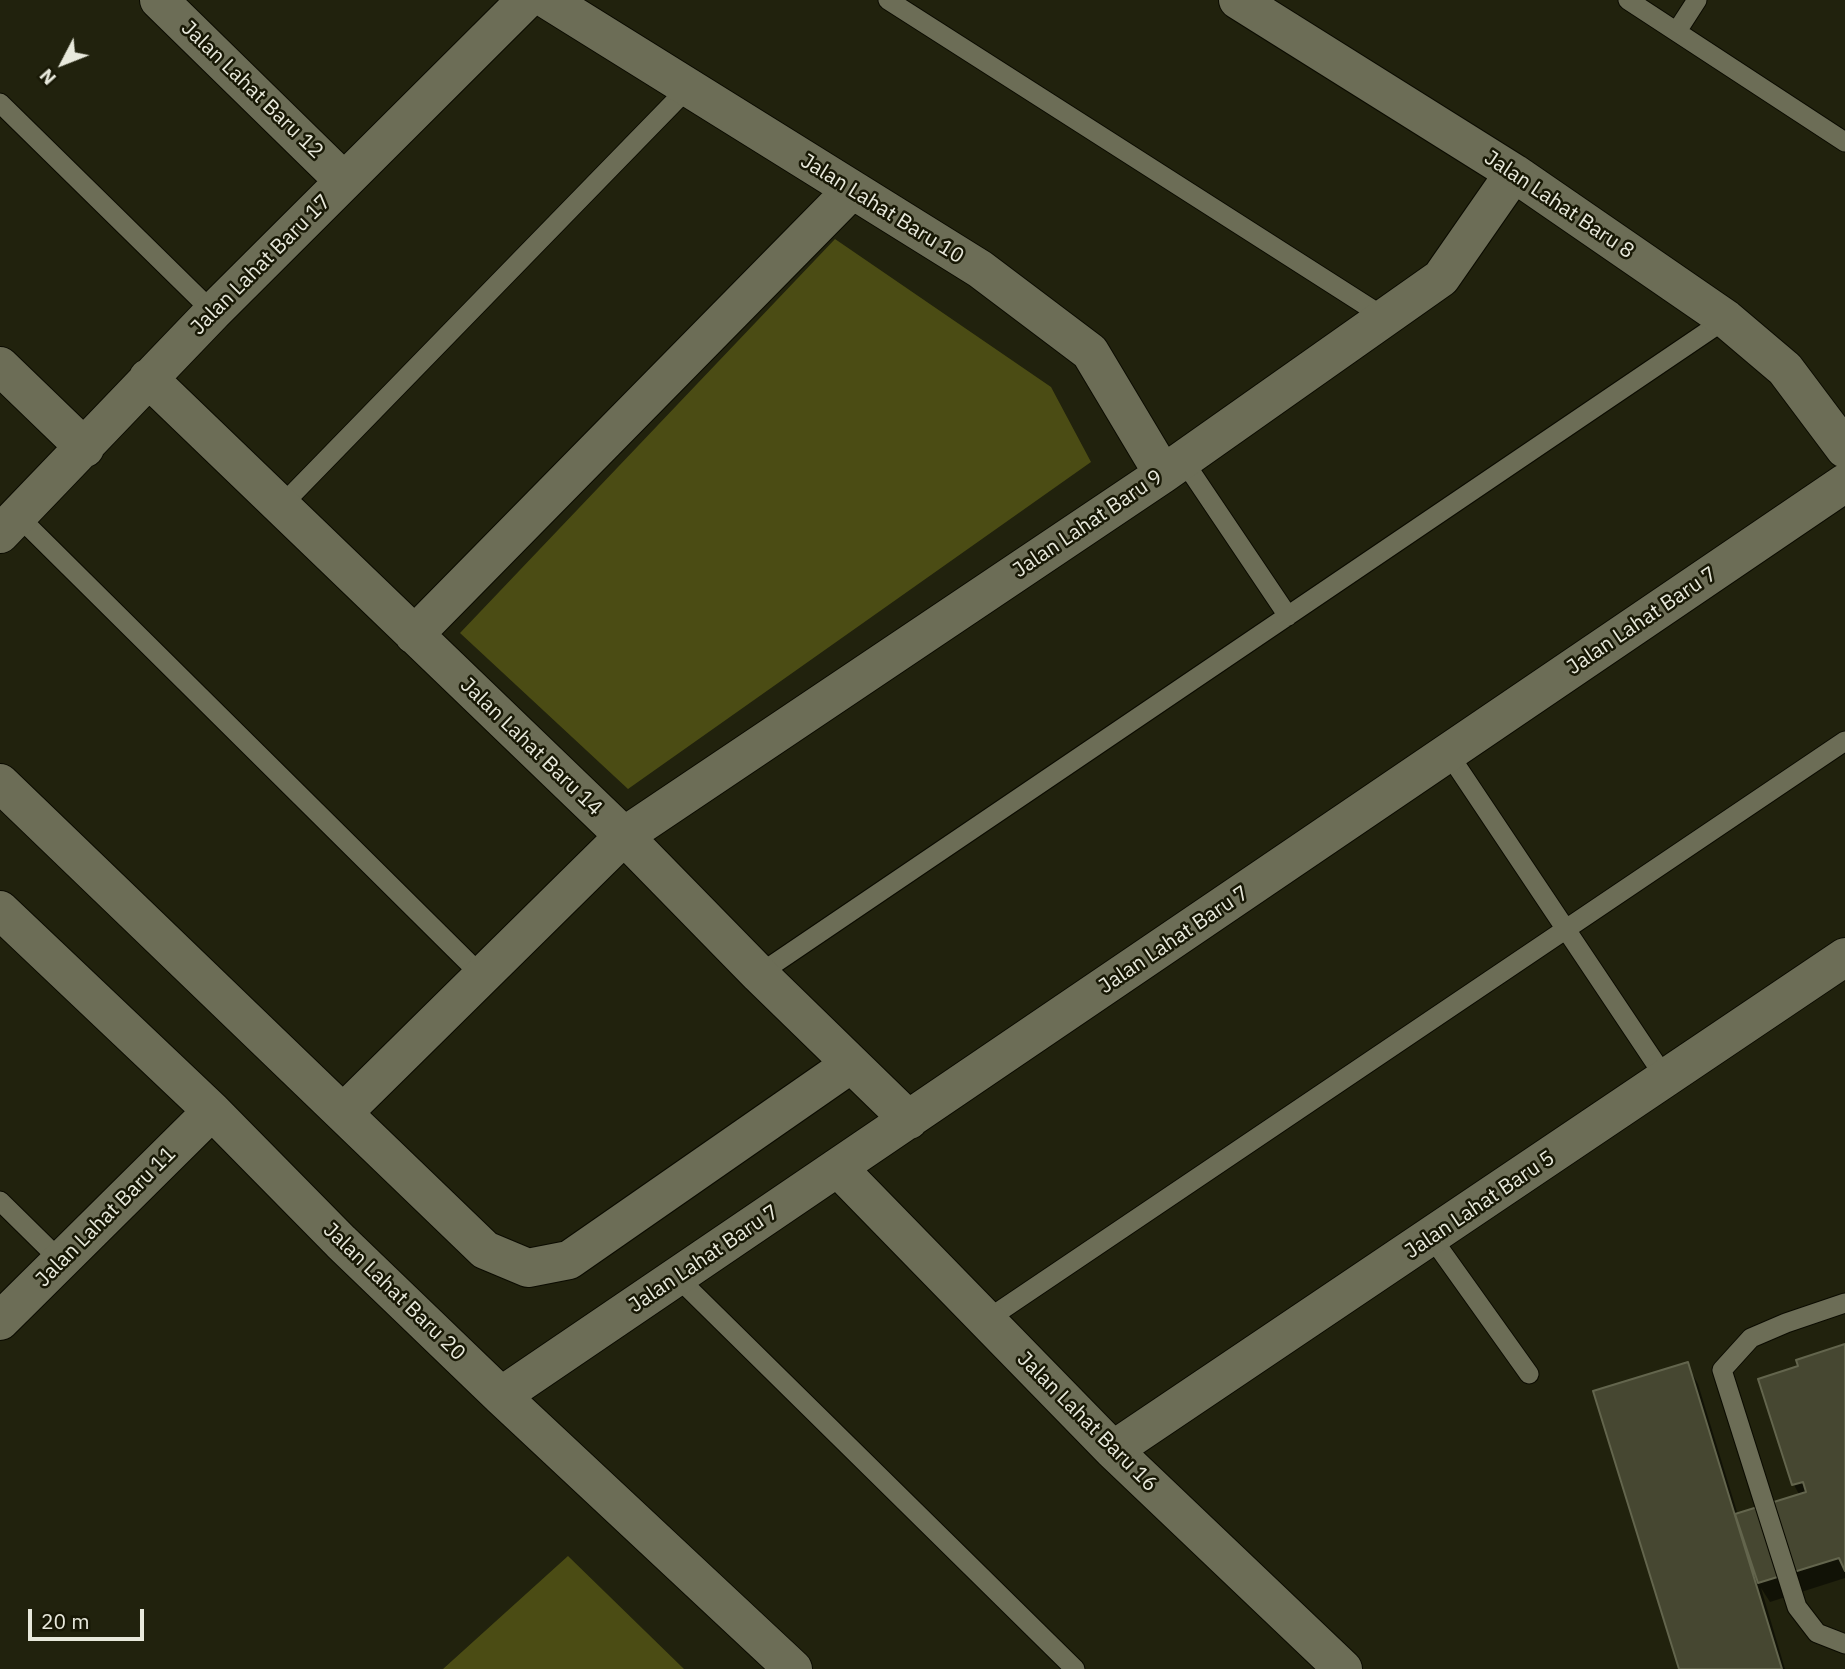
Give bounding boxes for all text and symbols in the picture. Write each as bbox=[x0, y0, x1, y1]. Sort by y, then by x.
street label: Jalan Lahat Baru 12 bbox=[176, 16, 328, 164]
north arrow bbox=[28, 28, 98, 98]
text: N bbox=[34, 64, 61, 90]
street label: Jalan Lahat Baru 8 bbox=[1479, 146, 1639, 264]
street label: Jalan Lahat Baru 10 bbox=[796, 149, 968, 269]
street label: Jalan Lahat Baru 17 bbox=[186, 190, 336, 340]
street label: Jalan Lahat Baru 9 bbox=[1008, 465, 1168, 583]
street label: Jalan Lahat Baru 7 bbox=[1562, 562, 1722, 680]
street label: Jalan Lahat Baru 14 bbox=[455, 673, 607, 821]
street label: Jalan Lahat Baru 7 bbox=[1094, 881, 1254, 999]
street label: Jalan Lahat Baru 11 bbox=[31, 1142, 181, 1292]
street label: Jalan Lahat Baru 5 bbox=[1400, 1146, 1560, 1264]
street label: Jalan Lahat Baru 7 bbox=[624, 1200, 784, 1318]
street label: Jalan Lahat Baru 20 bbox=[318, 1218, 470, 1366]
street label: Jalan Lahat Baru 16 bbox=[1012, 1347, 1162, 1497]
scale bar bbox=[32, 1596, 147, 1640]
text: 20 m bbox=[41, 1607, 90, 1635]

